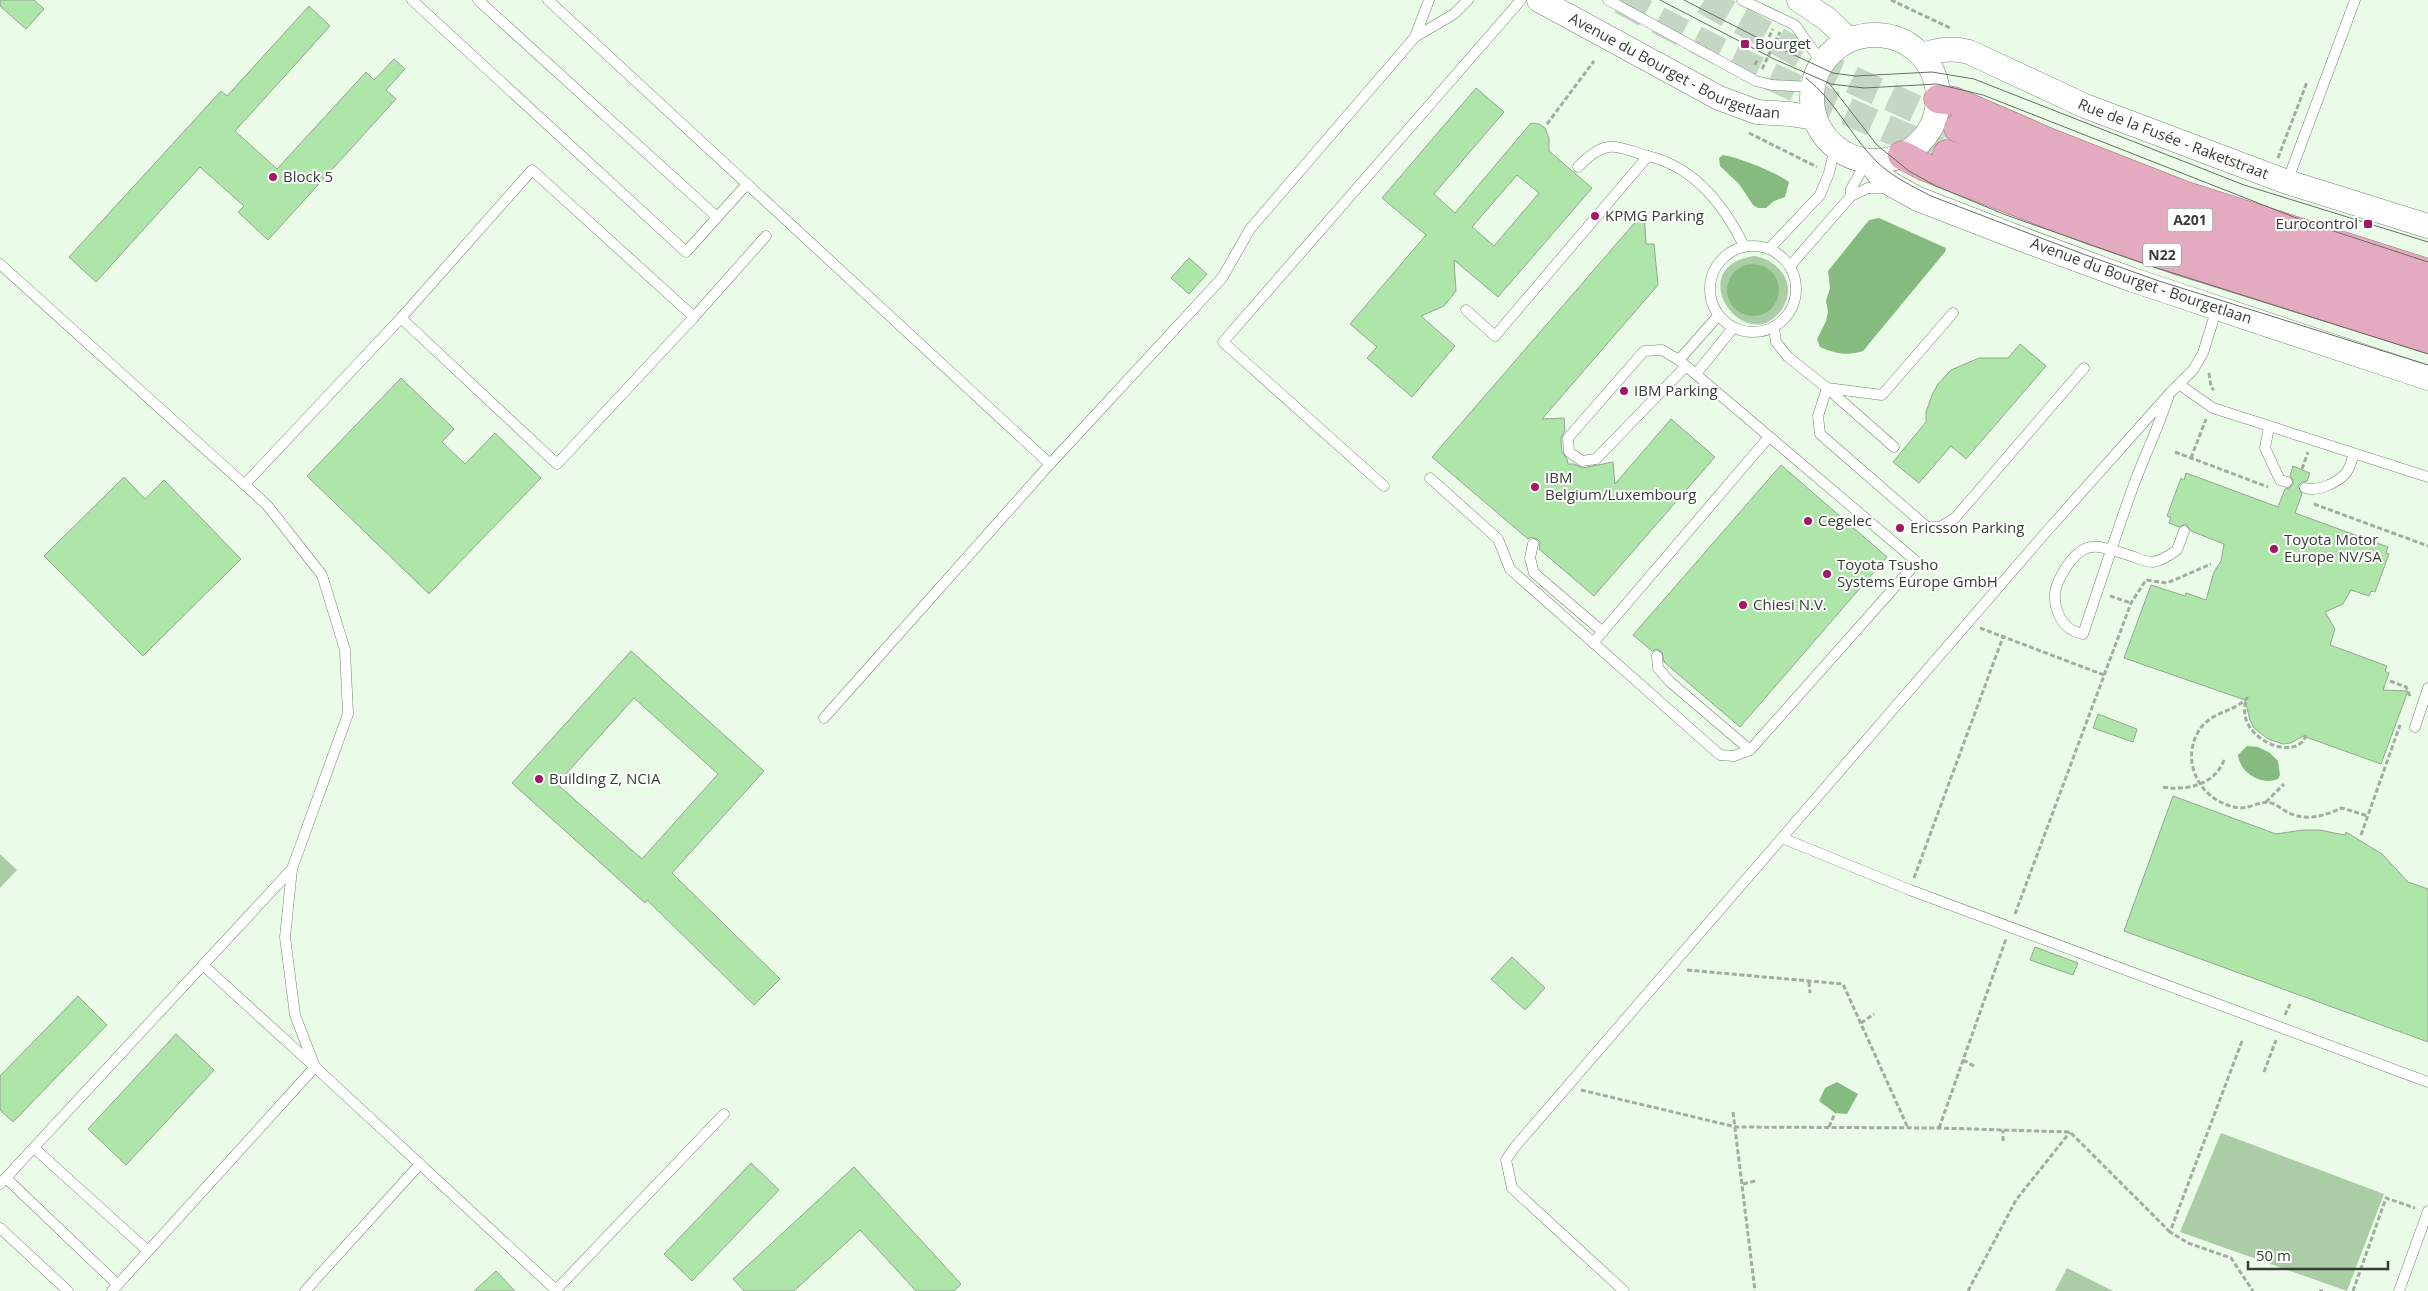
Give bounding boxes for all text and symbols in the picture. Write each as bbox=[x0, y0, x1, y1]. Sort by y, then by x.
street label: Avenue du Bourget - Bourgetlaan bbox=[1566, 7, 1781, 122]
place label: Bourget bbox=[1755, 33, 1811, 53]
marker: Bourget bbox=[1739, 38, 1751, 50]
street label: Rue de la Fusée - Raketstraat bbox=[2075, 93, 2272, 183]
place label: Block 5 bbox=[283, 166, 333, 186]
marker: Block 5 bbox=[267, 171, 279, 183]
place label: KPMG Parking bbox=[1605, 205, 1704, 225]
road number: A201 bbox=[2168, 208, 2212, 232]
marker: KPMG Parking bbox=[1589, 210, 1601, 222]
place label: Eurocontrol bbox=[2276, 213, 2358, 233]
marker: Eurocontrol bbox=[2362, 218, 2374, 230]
street label: Avenue du Bourget - Bourgetlaan bbox=[2028, 232, 2255, 328]
road number: N22 bbox=[2143, 244, 2181, 266]
place label: IBM Parking bbox=[1634, 380, 1718, 400]
marker: IBM Parking bbox=[1618, 385, 1630, 397]
place label: IBM Belgium/Luxembourg bbox=[1545, 467, 1696, 504]
marker: IBM Belgium/Luxembourg bbox=[1529, 481, 1541, 493]
place label: Cegelec bbox=[1818, 510, 1872, 530]
marker: Cegelec bbox=[1802, 515, 1814, 527]
place label: Ericsson Parking bbox=[1910, 517, 2024, 537]
marker: Ericsson Parking bbox=[1894, 522, 1906, 534]
place label: Toyota Motor Europe NV/SA bbox=[2284, 529, 2382, 566]
marker: Toyota Motor Europe NV/SA bbox=[2268, 543, 2280, 555]
place label: Toyota Tsusho Systems Europe GmbH bbox=[1837, 554, 1998, 591]
marker: Toyota Tsusho Systems Europe GmbH bbox=[1821, 568, 1833, 580]
place label: Chiesi N.V. bbox=[1753, 594, 1827, 614]
marker: Chiesi N.V. bbox=[1737, 599, 1749, 611]
place label: Building Z, NCIA bbox=[549, 768, 661, 788]
marker: Building Z, NCIA bbox=[533, 773, 545, 785]
scale bar bbox=[2248, 1238, 2388, 1270]
text: 50 m bbox=[2256, 1245, 2291, 1265]

